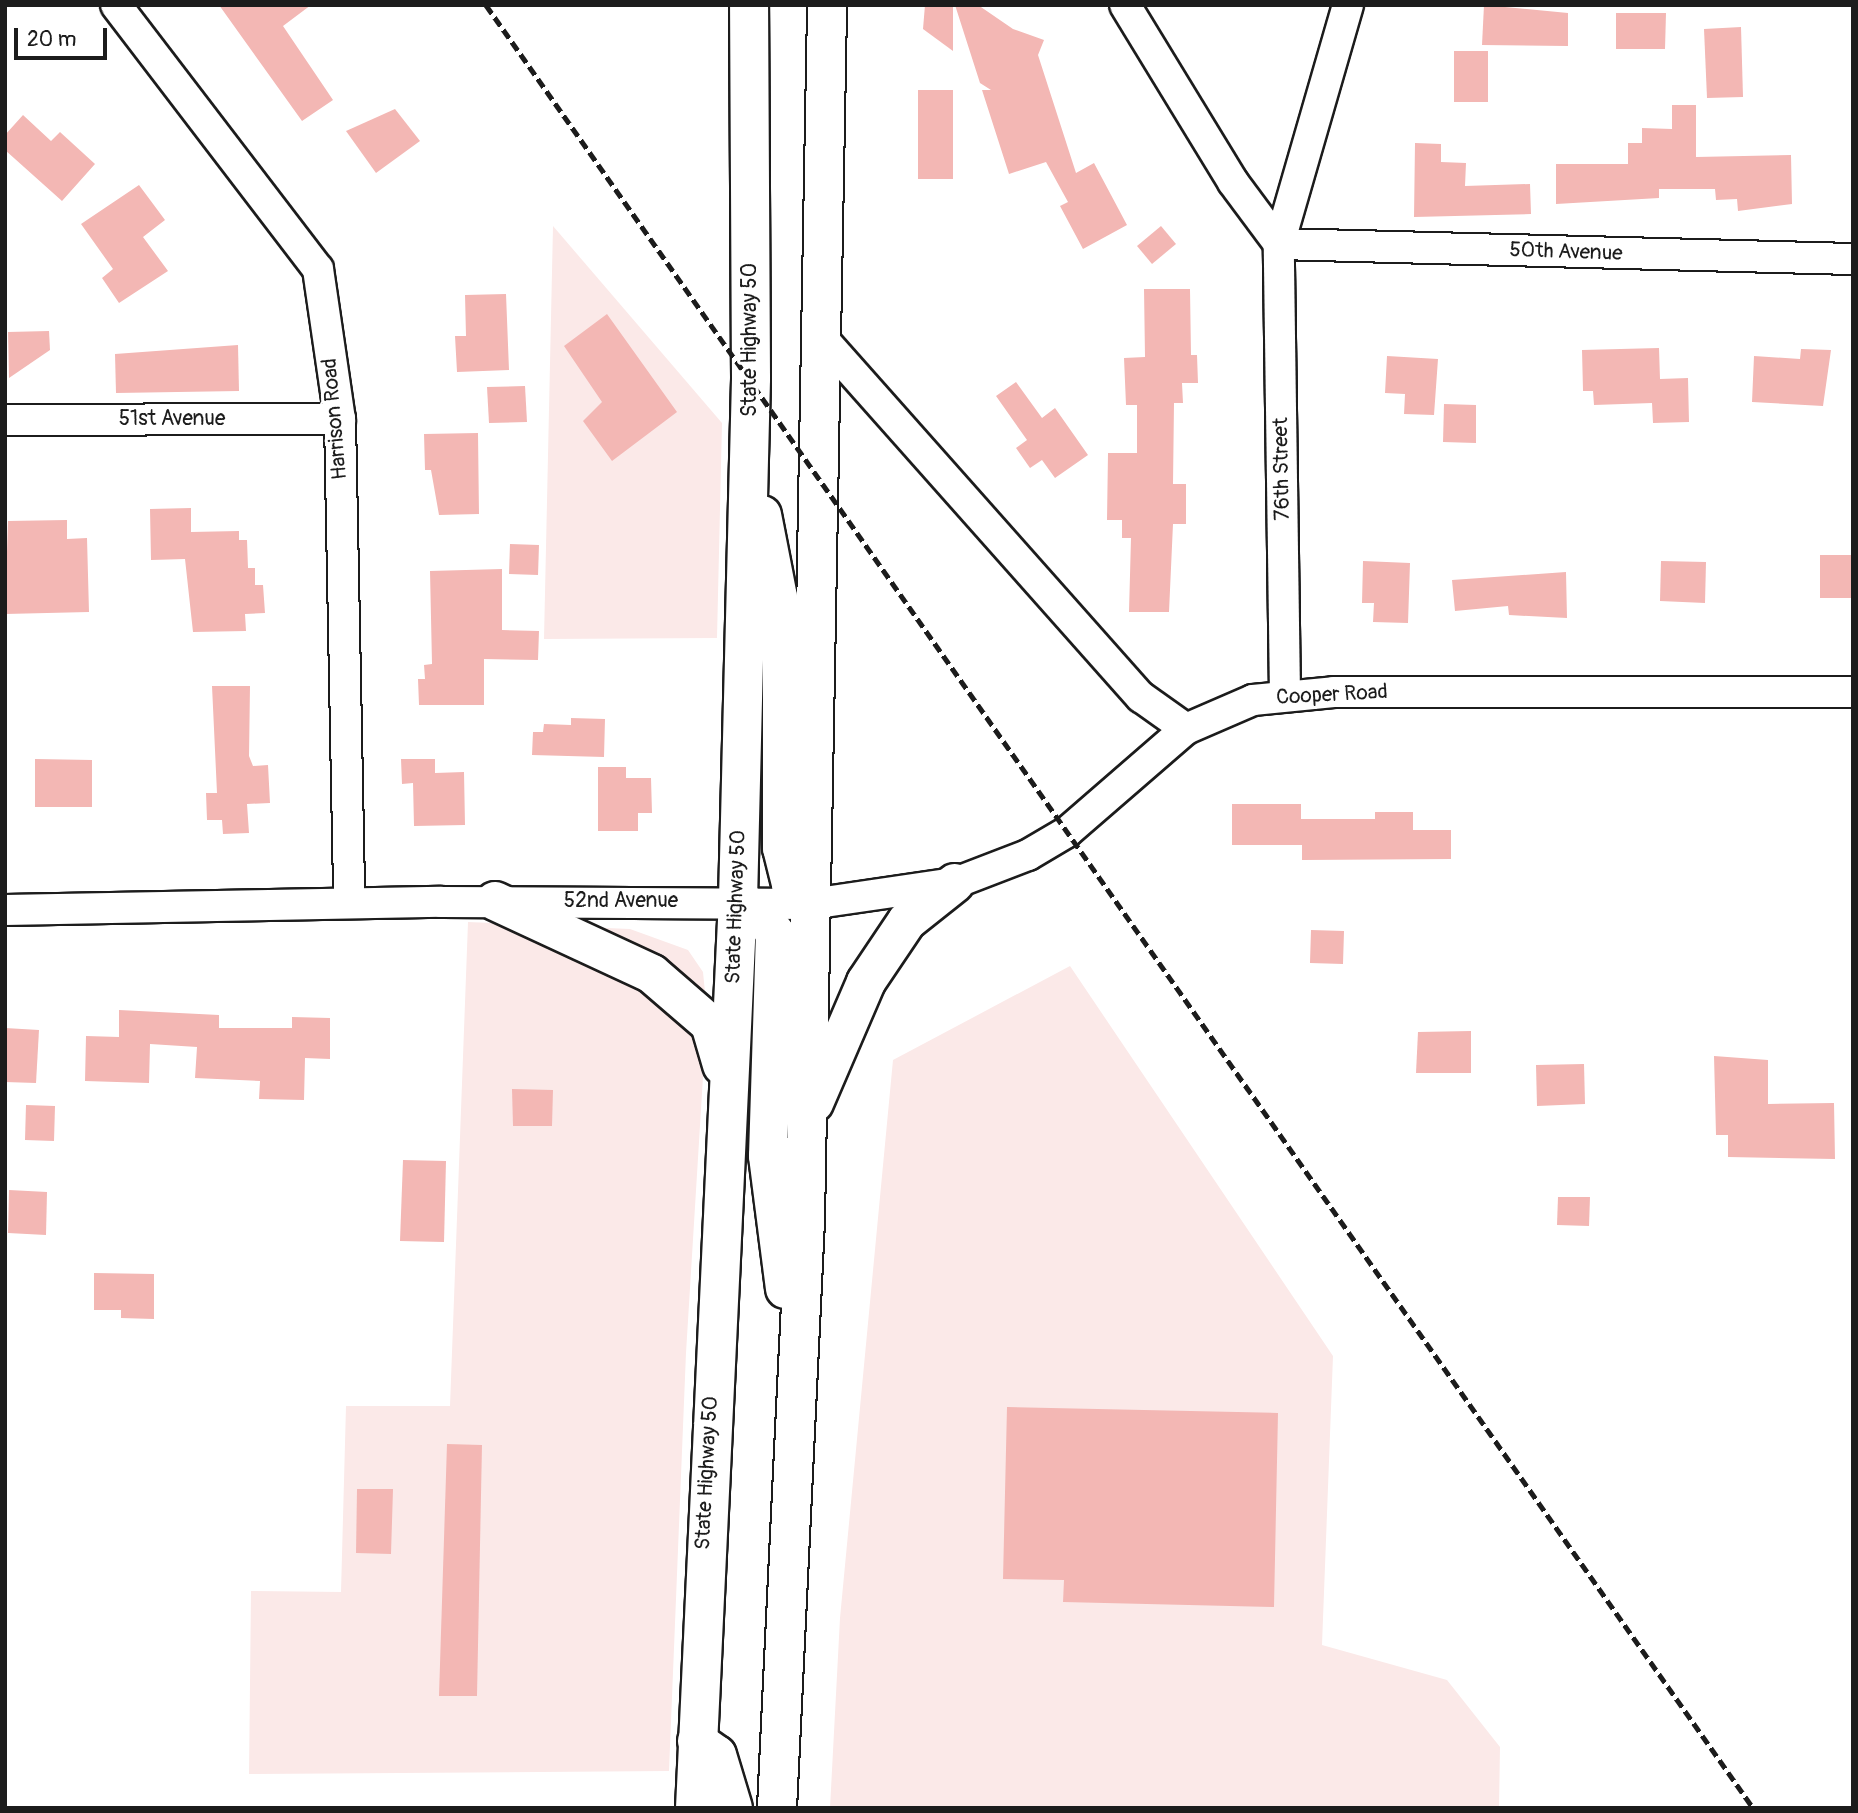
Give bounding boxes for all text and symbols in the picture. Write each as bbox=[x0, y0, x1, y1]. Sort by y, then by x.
scale bar bbox=[18, 14, 110, 58]
text: 20 m bbox=[27, 26, 76, 53]
street label: 50th Avenue bbox=[1509, 237, 1623, 267]
street label: State Highway 50 bbox=[737, 263, 763, 417]
street label: Harrison Road bbox=[317, 357, 353, 481]
street label: 51st Avenue bbox=[119, 406, 225, 432]
street label: 76th Street bbox=[1269, 417, 1295, 521]
street label: Cooper Road bbox=[1276, 679, 1388, 711]
street label: State Highway 50 bbox=[721, 830, 751, 984]
street label: 52nd Avenue bbox=[564, 888, 678, 914]
street label: State Highway 50 bbox=[690, 1395, 724, 1551]

